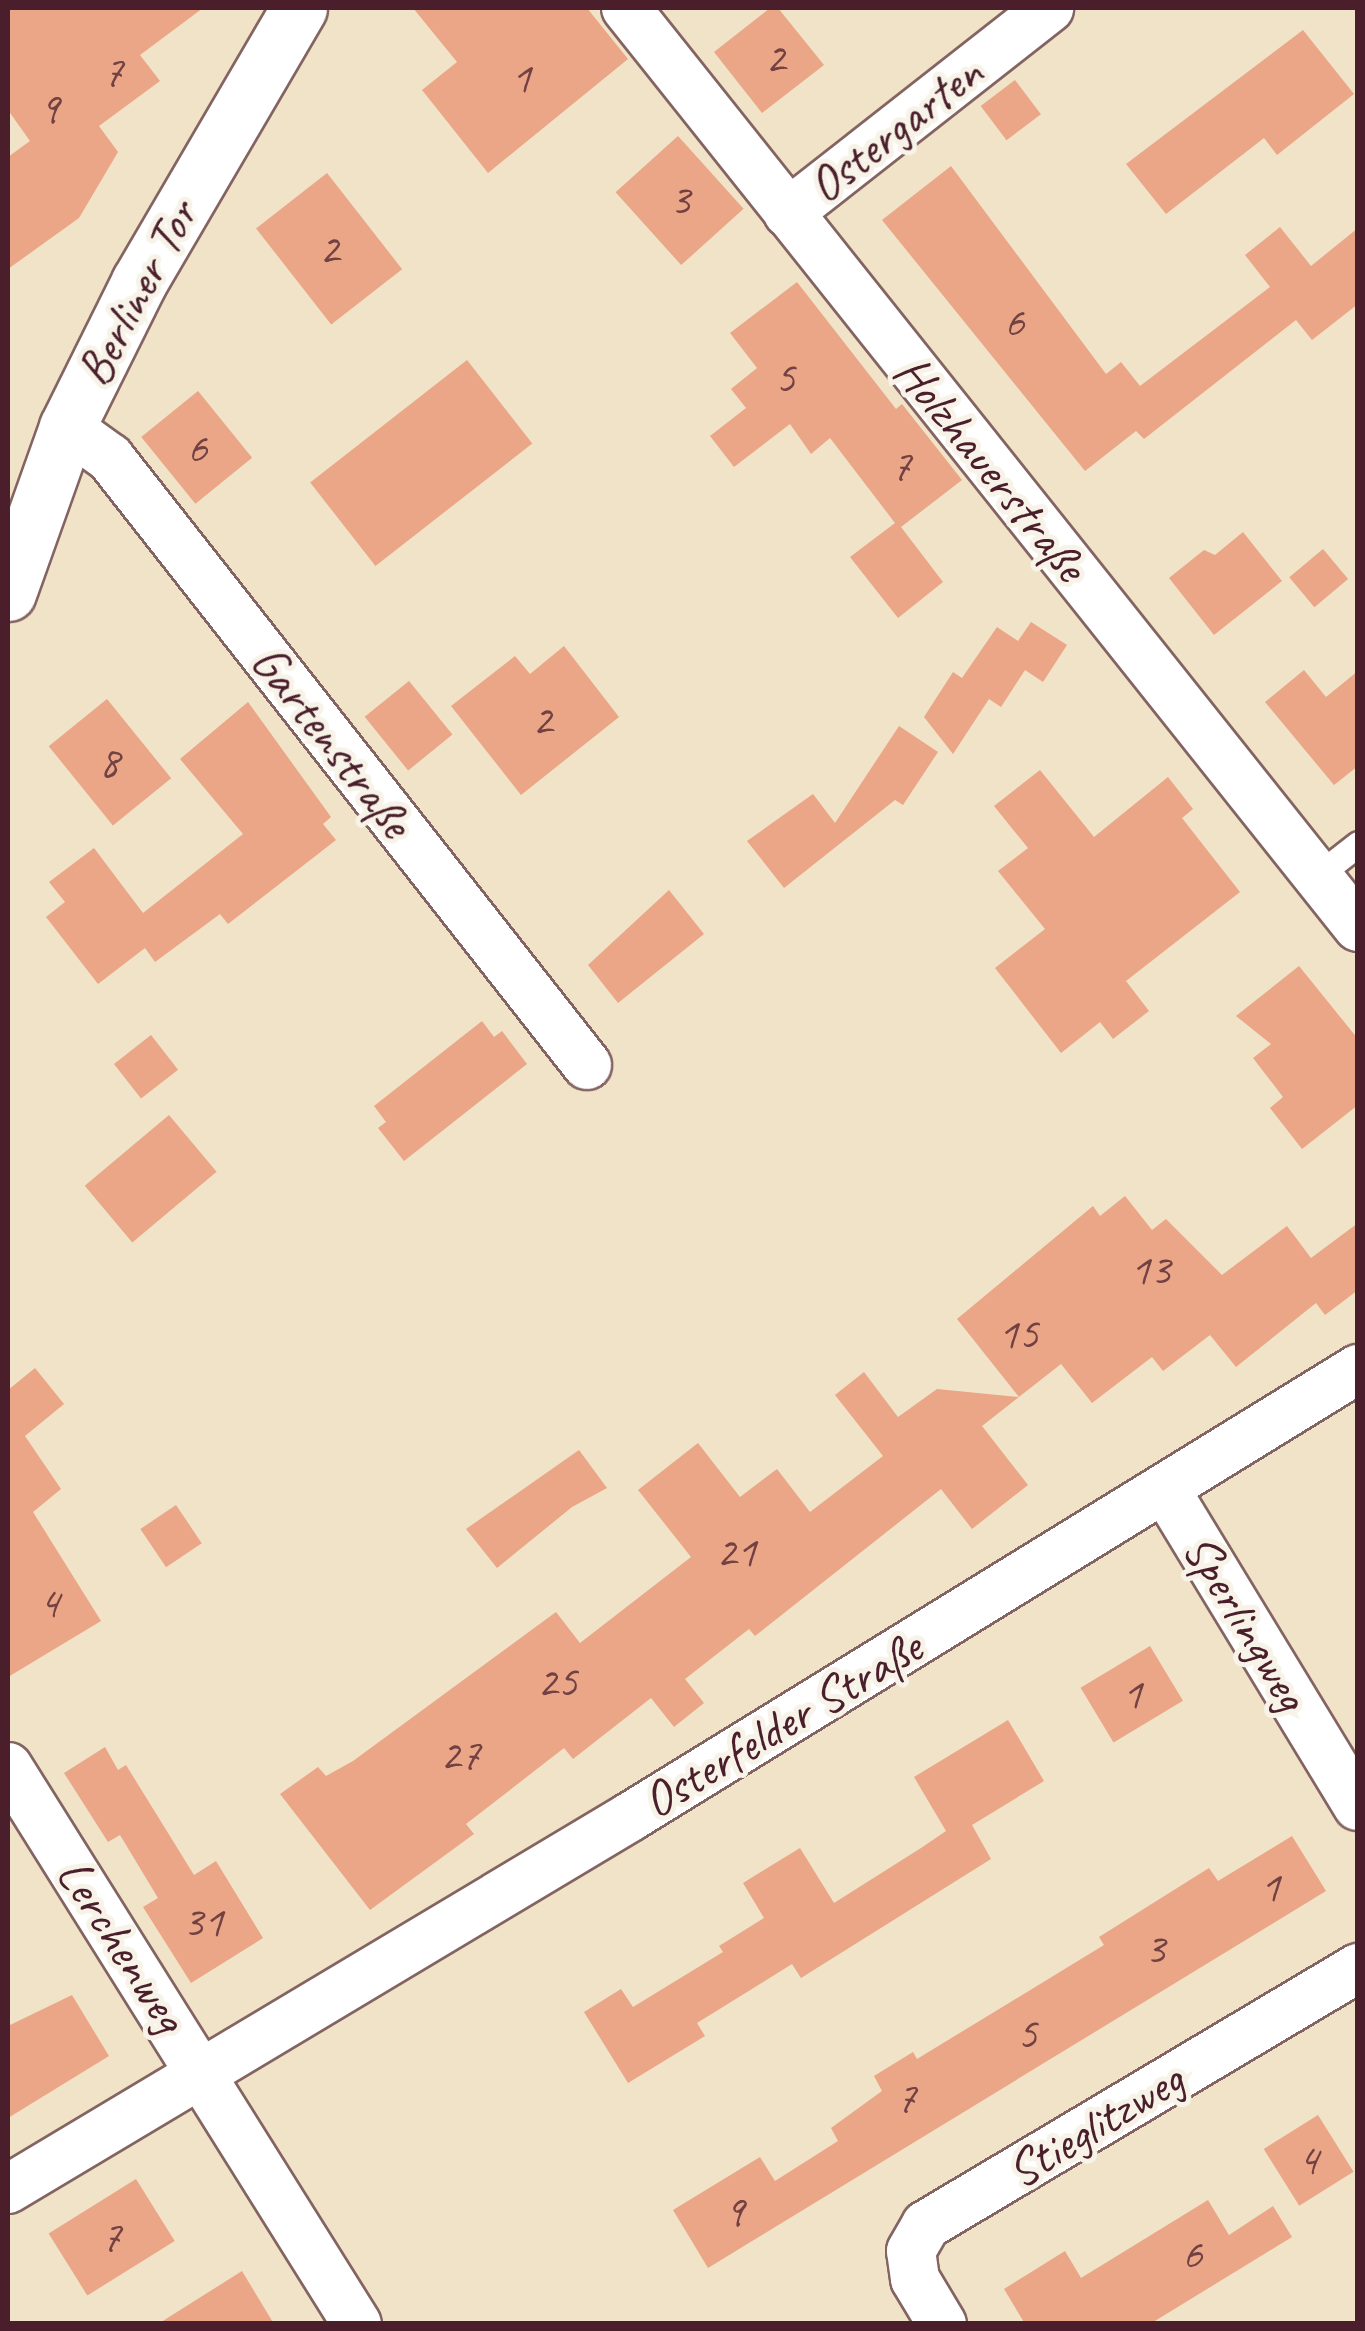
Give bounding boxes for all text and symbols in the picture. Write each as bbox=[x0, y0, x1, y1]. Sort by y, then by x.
house number: 2 bbox=[765, 31, 785, 85]
street label: Ostergarten bbox=[796, 42, 994, 216]
house number: 7 bbox=[103, 45, 123, 99]
house number: 1 bbox=[511, 51, 531, 105]
house number: 9 bbox=[39, 82, 59, 136]
house number: 3 bbox=[670, 173, 690, 227]
street label: Berliner Tor bbox=[63, 190, 211, 396]
house number: 2 bbox=[319, 222, 339, 276]
house number: 6 bbox=[1004, 295, 1024, 349]
street label: Holzhauerstraße bbox=[882, 343, 1100, 593]
house number: 5 bbox=[775, 351, 795, 405]
house number: 6 bbox=[187, 421, 207, 475]
house number: 7 bbox=[891, 439, 911, 493]
street label: Gartenstraße bbox=[238, 633, 426, 849]
house number: 2 bbox=[532, 693, 552, 747]
house number: 8 bbox=[99, 735, 119, 789]
house number: 13 bbox=[1130, 1243, 1170, 1297]
house number: 15 bbox=[998, 1307, 1038, 1361]
street label: Sperlingweg bbox=[1170, 1523, 1322, 1721]
house number: 21 bbox=[716, 1525, 756, 1579]
house number: 4 bbox=[39, 1576, 59, 1630]
street label: Osterfelder Straße bbox=[631, 1617, 933, 1831]
house number: 25 bbox=[537, 1655, 577, 1709]
house number: 1 bbox=[1122, 1667, 1142, 1721]
house number: 27 bbox=[440, 1728, 480, 1782]
street label: Lerchenweg bbox=[44, 1847, 200, 2043]
house number: 1 bbox=[1260, 1860, 1280, 1914]
house number: 31 bbox=[183, 1895, 223, 1949]
house number: 3 bbox=[1145, 1922, 1165, 1976]
house number: 5 bbox=[1017, 2007, 1037, 2061]
street label: Stieglitzweg bbox=[996, 2049, 1194, 2201]
house number: 7 bbox=[896, 2071, 916, 2125]
house number: 4 bbox=[1298, 2133, 1318, 2187]
house number: 9 bbox=[724, 2185, 744, 2239]
house number: 7 bbox=[101, 2210, 121, 2264]
house number: 6 bbox=[1182, 2227, 1202, 2281]

